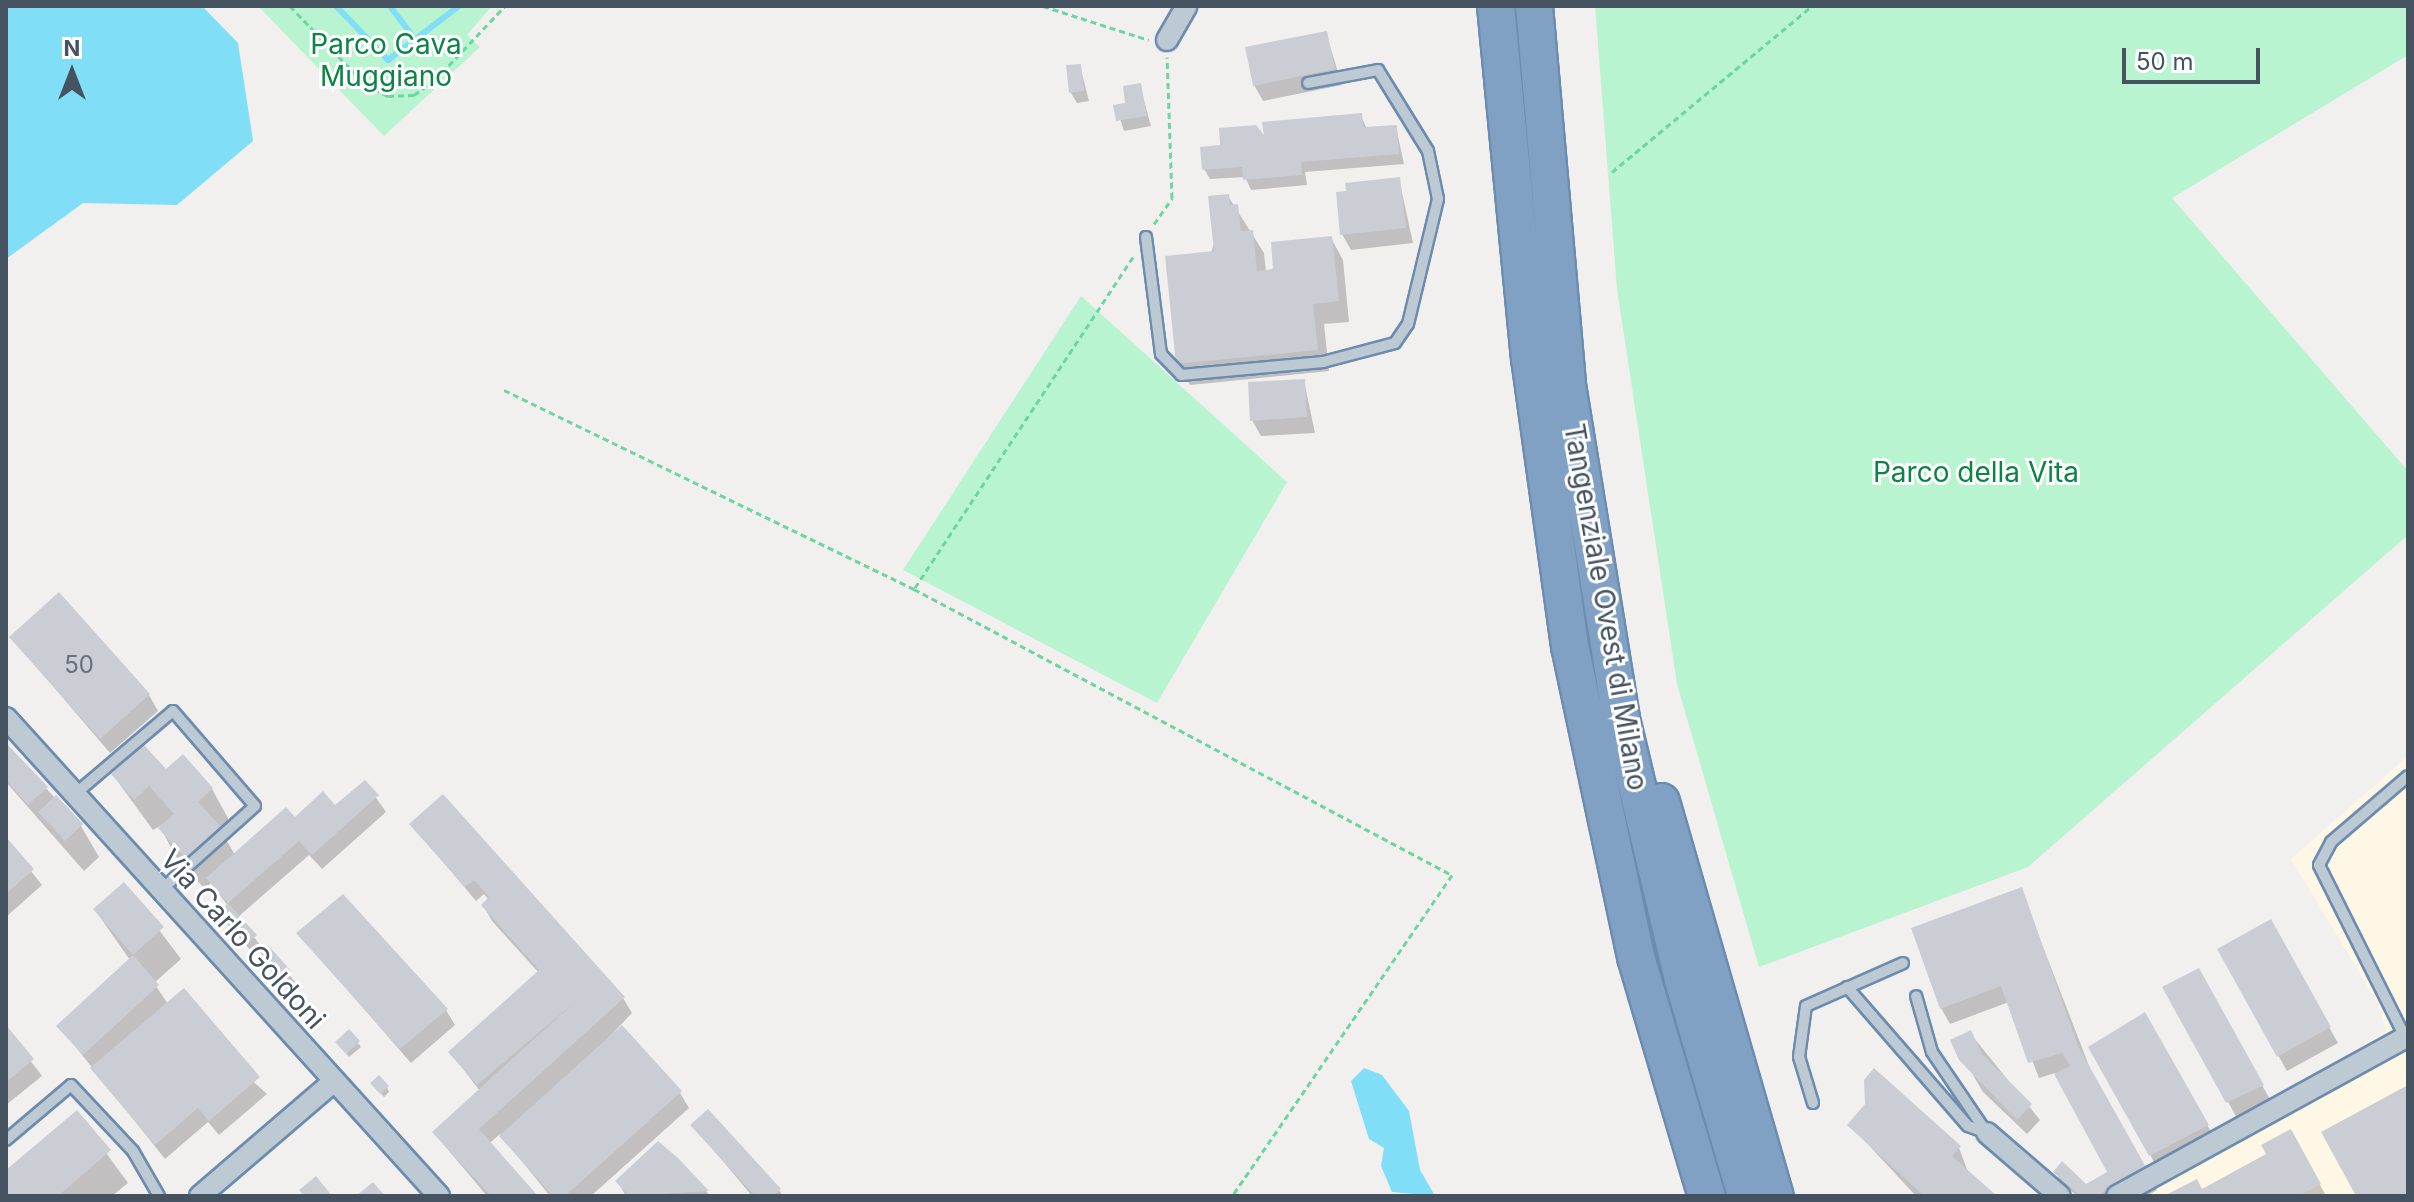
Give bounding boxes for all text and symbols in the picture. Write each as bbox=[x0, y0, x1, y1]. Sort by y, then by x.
park label: Parco Cava Muggiano bbox=[310, 27, 462, 93]
north arrow bbox=[32, 32, 112, 112]
scale bar bbox=[2126, 32, 2264, 82]
text: N bbox=[64, 35, 80, 61]
text: 50 m bbox=[2136, 47, 2194, 76]
street label: Tangenziale Ovest di Milano bbox=[1557, 421, 1655, 793]
park label: Parco della Vita bbox=[1873, 455, 2079, 489]
house number: 50 bbox=[64, 651, 94, 679]
street label: Via Carlo Goldoni bbox=[154, 842, 332, 1036]

